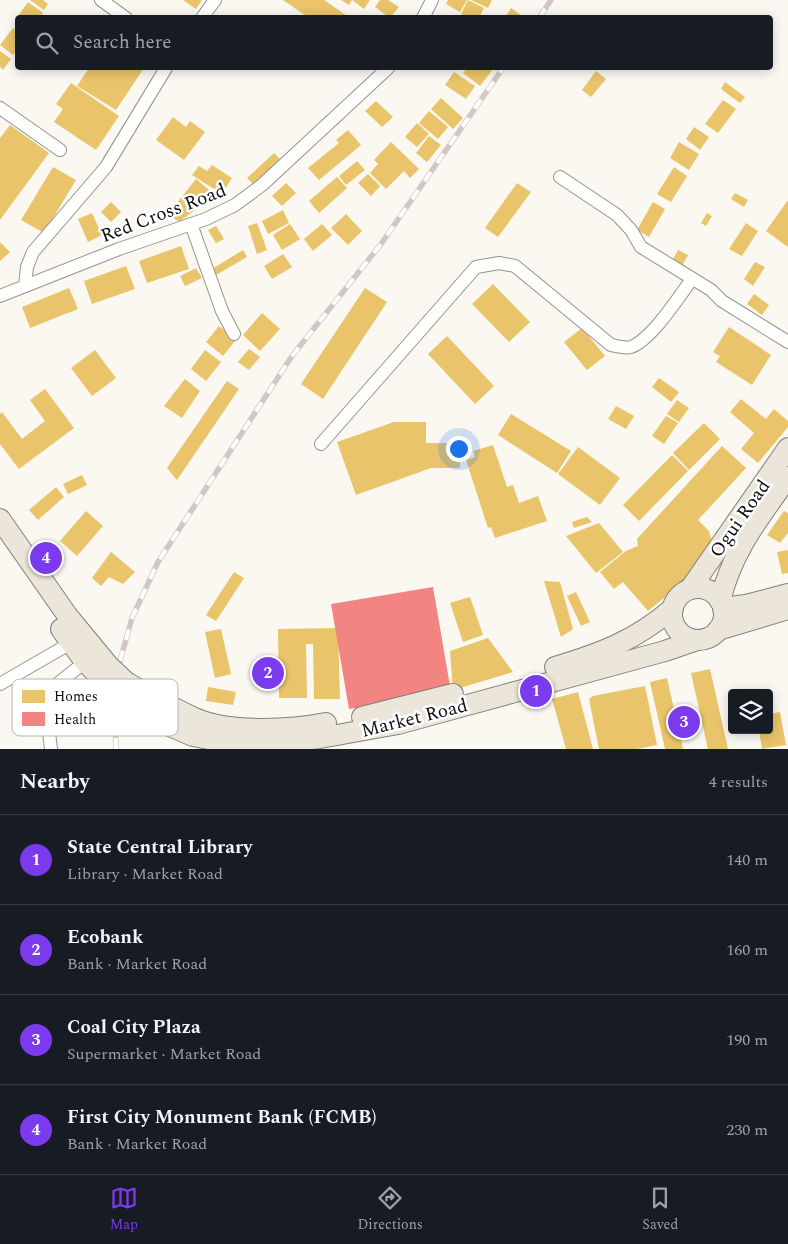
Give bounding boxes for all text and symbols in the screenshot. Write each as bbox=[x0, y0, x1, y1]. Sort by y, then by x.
search box bbox=[15, 15, 773, 70]
text: Search here bbox=[73, 28, 172, 57]
icon: search bbox=[33, 29, 61, 57]
street label: Red Cross Road bbox=[96, 176, 231, 251]
your location bbox=[446, 436, 472, 462]
street label: Ogui Road bbox=[703, 474, 778, 564]
pin: 4 bbox=[30, 539, 62, 577]
pin: 2 bbox=[252, 654, 284, 692]
pin: 1 bbox=[520, 672, 552, 710]
legend bbox=[12, 679, 178, 736]
text: Homes bbox=[54, 686, 98, 707]
map controls bbox=[728, 689, 773, 734]
button: layers bbox=[728, 689, 773, 734]
street label: Market Road bbox=[358, 691, 471, 746]
pin: 3 bbox=[668, 703, 700, 741]
text: Health bbox=[54, 709, 96, 730]
text: Nearby bbox=[20, 766, 90, 798]
text: 4 results bbox=[709, 770, 768, 794]
text: State Central Library bbox=[67, 833, 252, 862]
text: 1 bbox=[32, 848, 40, 872]
text: 140 m bbox=[726, 848, 768, 872]
text: Library · Market Road bbox=[67, 862, 223, 886]
text: Ecobank bbox=[67, 923, 143, 952]
text: 2 bbox=[32, 938, 40, 962]
text: 160 m bbox=[726, 938, 768, 962]
text: Bank · Market Road bbox=[67, 952, 207, 976]
text: Coal City Plaza bbox=[67, 1013, 201, 1042]
text: 3 bbox=[32, 1028, 40, 1052]
text: 190 m bbox=[726, 1028, 768, 1052]
text: Supermarket · Market Road bbox=[67, 1042, 261, 1066]
text: First City Monument Bank (FCMB) bbox=[67, 1103, 376, 1132]
text: 4 bbox=[32, 1118, 40, 1142]
text: 230 m bbox=[726, 1118, 768, 1142]
text: Bank · Market Road bbox=[67, 1132, 207, 1156]
tab: Map bbox=[110, 1184, 138, 1235]
tab: Directions bbox=[357, 1184, 423, 1235]
tab: Saved bbox=[642, 1184, 678, 1235]

